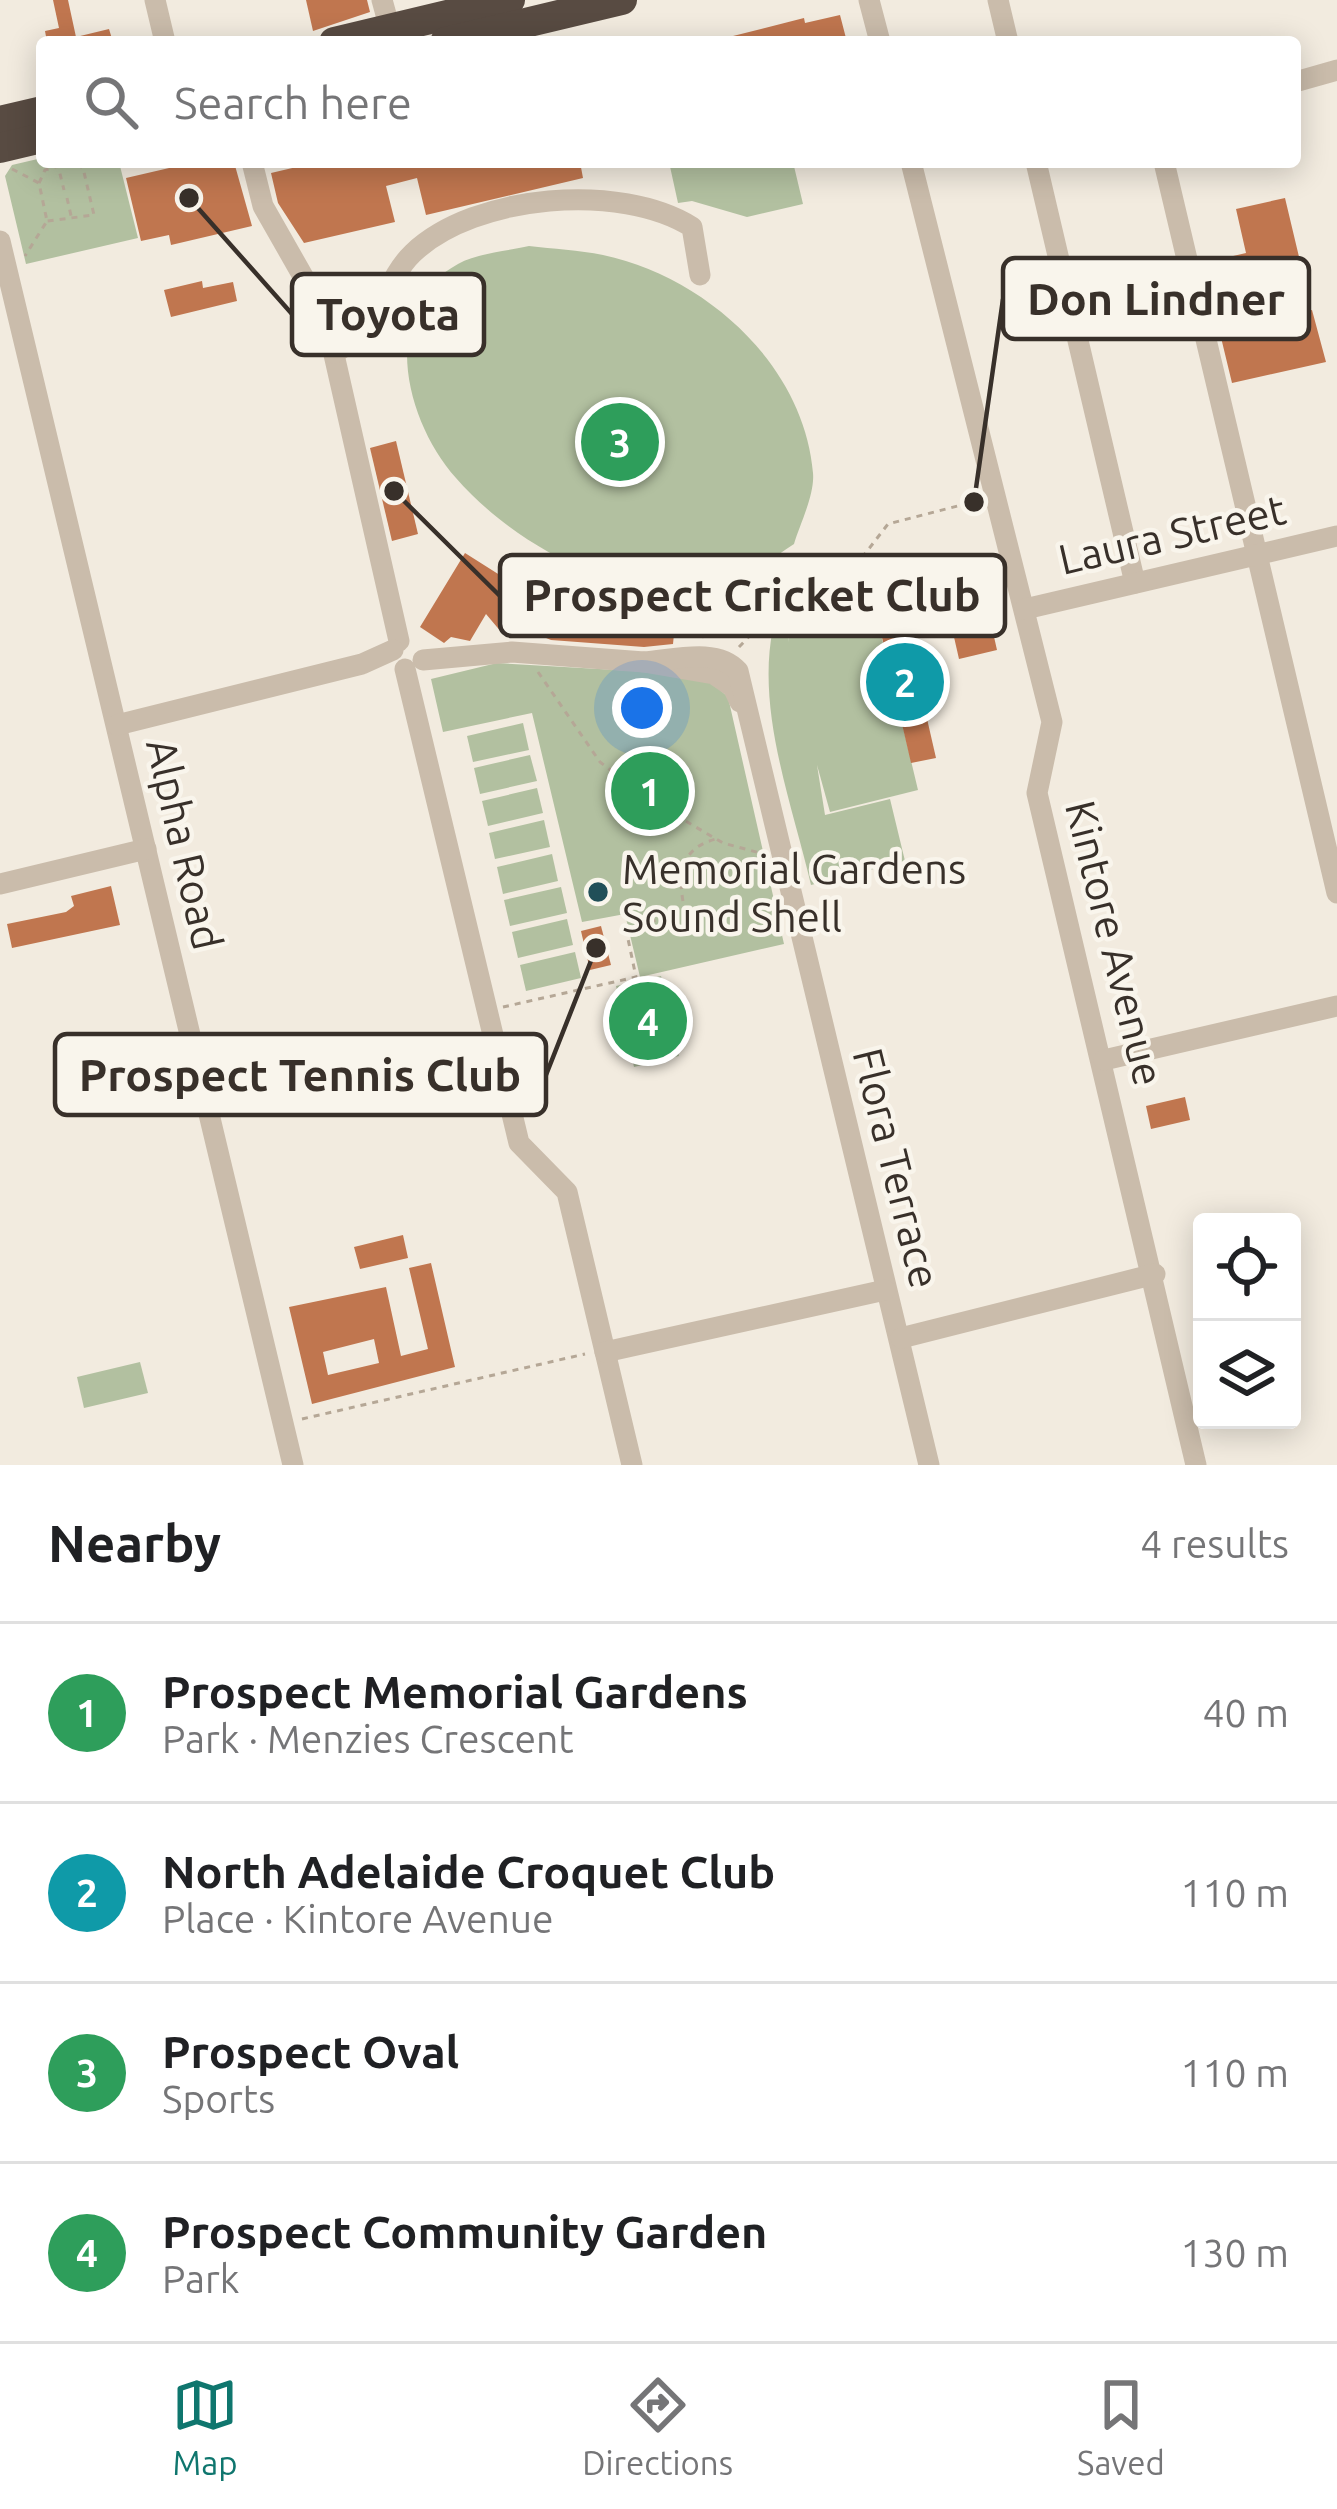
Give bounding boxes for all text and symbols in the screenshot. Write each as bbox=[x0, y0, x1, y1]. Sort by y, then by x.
search box bbox=[36, 36, 1301, 168]
icon: search bbox=[78, 69, 144, 135]
text: Search here bbox=[174, 77, 412, 128]
callout: Don Lindner bbox=[1003, 258, 1309, 339]
text: Don Lindner bbox=[1027, 273, 1286, 324]
callout: Toyota bbox=[292, 274, 484, 355]
text: Toyota bbox=[316, 288, 460, 339]
pin: 3 bbox=[581, 397, 659, 487]
street label: Laura Street bbox=[1054, 485, 1290, 583]
callout: Prospect Cricket Club bbox=[500, 555, 1005, 636]
text: Prospect Cricket Club bbox=[523, 569, 981, 620]
pin: 2 bbox=[866, 637, 944, 727]
your location bbox=[612, 678, 672, 738]
street label: Alpha Road bbox=[138, 734, 232, 954]
pin: 1 bbox=[611, 746, 689, 836]
street label: Kintore Avenue bbox=[1057, 796, 1173, 1090]
place label: Memorial Gardens Sound Shell bbox=[622, 845, 966, 940]
marker: Memorial Gardens Sound Shell bbox=[585, 879, 611, 905]
pin: 4 bbox=[609, 976, 687, 1066]
callout: Prospect Tennis Club bbox=[55, 1034, 546, 1115]
street label: Flora Terrace bbox=[845, 1043, 949, 1293]
text: Prospect Tennis Club bbox=[79, 1049, 521, 1100]
map controls bbox=[1193, 1213, 1301, 1429]
button: locate bbox=[1193, 1213, 1301, 1321]
button: layers bbox=[1193, 1321, 1301, 1429]
text: Nearby bbox=[48, 1514, 221, 1572]
text: 4 results bbox=[1140, 1522, 1289, 1565]
text: Prospect Memorial Gardens bbox=[162, 1666, 748, 1717]
text: 1 bbox=[76, 1691, 98, 1734]
text: 40 m bbox=[1202, 1691, 1289, 1734]
text: Park · Menzies Crescent bbox=[162, 1717, 574, 1760]
text: North Adelaide Croquet Club bbox=[162, 1846, 775, 1897]
text: 2 bbox=[76, 1871, 98, 1914]
text: 110 m bbox=[1180, 1871, 1289, 1914]
text: Place · Kintore Avenue bbox=[162, 1897, 554, 1940]
text: Prospect Oval bbox=[162, 2026, 459, 2077]
text: 3 bbox=[76, 2051, 98, 2094]
text: 110 m bbox=[1180, 2051, 1289, 2094]
text: Sports bbox=[162, 2077, 275, 2120]
text: Prospect Community Garden bbox=[162, 2206, 767, 2257]
text: 4 bbox=[76, 2231, 98, 2274]
text: 130 m bbox=[1180, 2231, 1289, 2274]
text: Park bbox=[162, 2257, 240, 2300]
tab: Map bbox=[172, 2372, 238, 2481]
tab: Directions bbox=[582, 2372, 733, 2481]
tab: Saved bbox=[1077, 2372, 1165, 2481]

